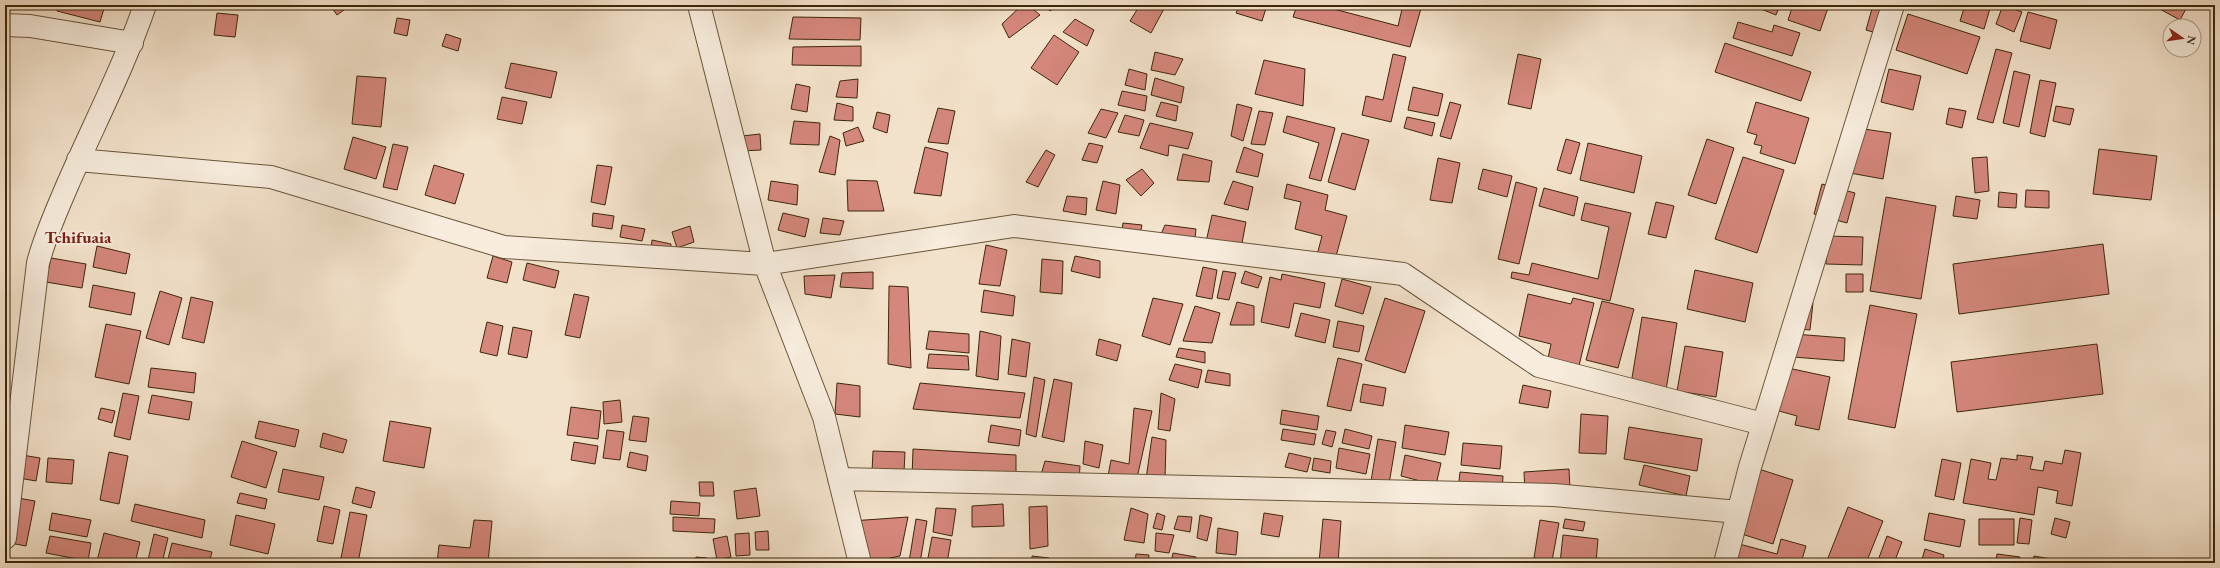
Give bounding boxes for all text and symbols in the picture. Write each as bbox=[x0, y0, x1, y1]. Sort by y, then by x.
north arrow bbox=[2162, 18, 2202, 58]
text: N bbox=[2184, 34, 2200, 46]
district label: Tchifuaia bbox=[45, 226, 112, 248]

